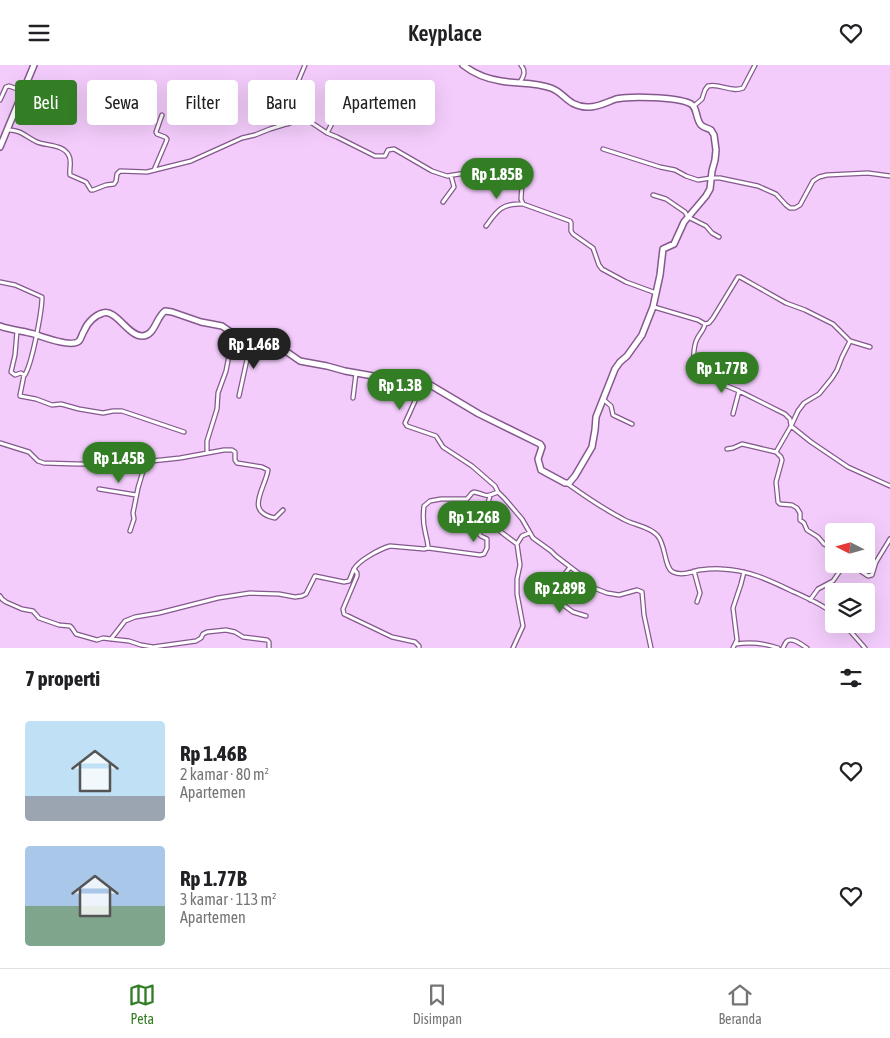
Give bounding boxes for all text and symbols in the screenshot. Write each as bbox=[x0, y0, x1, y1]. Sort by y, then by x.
icon: menu bbox=[25, 19, 53, 47]
icon: heart bbox=[837, 19, 865, 47]
text: Keyplace bbox=[408, 20, 482, 46]
chip: Beli bbox=[15, 80, 77, 125]
chip: Sewa bbox=[87, 80, 157, 125]
chip: Filter bbox=[167, 80, 238, 125]
chip: Baru bbox=[248, 80, 315, 125]
chip: Apartemen bbox=[325, 80, 435, 125]
pin: Rp 1.85B bbox=[445, 157, 549, 200]
text: Rp 1.85B bbox=[472, 165, 522, 183]
pin: Rp 1.46B bbox=[202, 327, 306, 370]
text: Rp 1.46B bbox=[229, 335, 279, 353]
pin: Rp 1.77B bbox=[670, 351, 774, 394]
text: Rp 1.77B bbox=[697, 359, 747, 377]
pin: Rp 1.3B bbox=[354, 369, 446, 411]
text: Rp 1.3B bbox=[378, 376, 422, 394]
pin: Rp 1.45B bbox=[67, 441, 171, 484]
text: Rp 1.45B bbox=[94, 449, 144, 467]
pin: Rp 1.26B bbox=[422, 501, 526, 543]
text: Rp 1.26B bbox=[449, 508, 499, 526]
north arrow bbox=[825, 523, 875, 573]
map controls bbox=[825, 523, 875, 633]
pin: Rp 2.89B bbox=[508, 571, 612, 614]
text: Rp 2.89B bbox=[535, 579, 585, 597]
button: layers bbox=[825, 583, 875, 633]
icon: filters bbox=[837, 664, 865, 692]
text: 7 properti bbox=[25, 666, 100, 690]
icon: home bbox=[65, 741, 125, 801]
text: Rp 1.46B bbox=[180, 741, 247, 765]
icon: heart bbox=[837, 757, 865, 785]
text: 2 kamar · 80 m² bbox=[180, 765, 269, 783]
text: Apartemen bbox=[180, 783, 246, 801]
icon: home bbox=[65, 866, 125, 926]
text: Rp 1.77B bbox=[180, 866, 247, 890]
icon: heart bbox=[837, 882, 865, 910]
text: 3 kamar · 113 m² bbox=[180, 890, 276, 908]
text: Apartemen bbox=[180, 908, 246, 926]
tab: Peta bbox=[128, 981, 156, 1027]
tab: Disimpan bbox=[413, 981, 462, 1027]
tab: Beranda bbox=[718, 981, 762, 1027]

